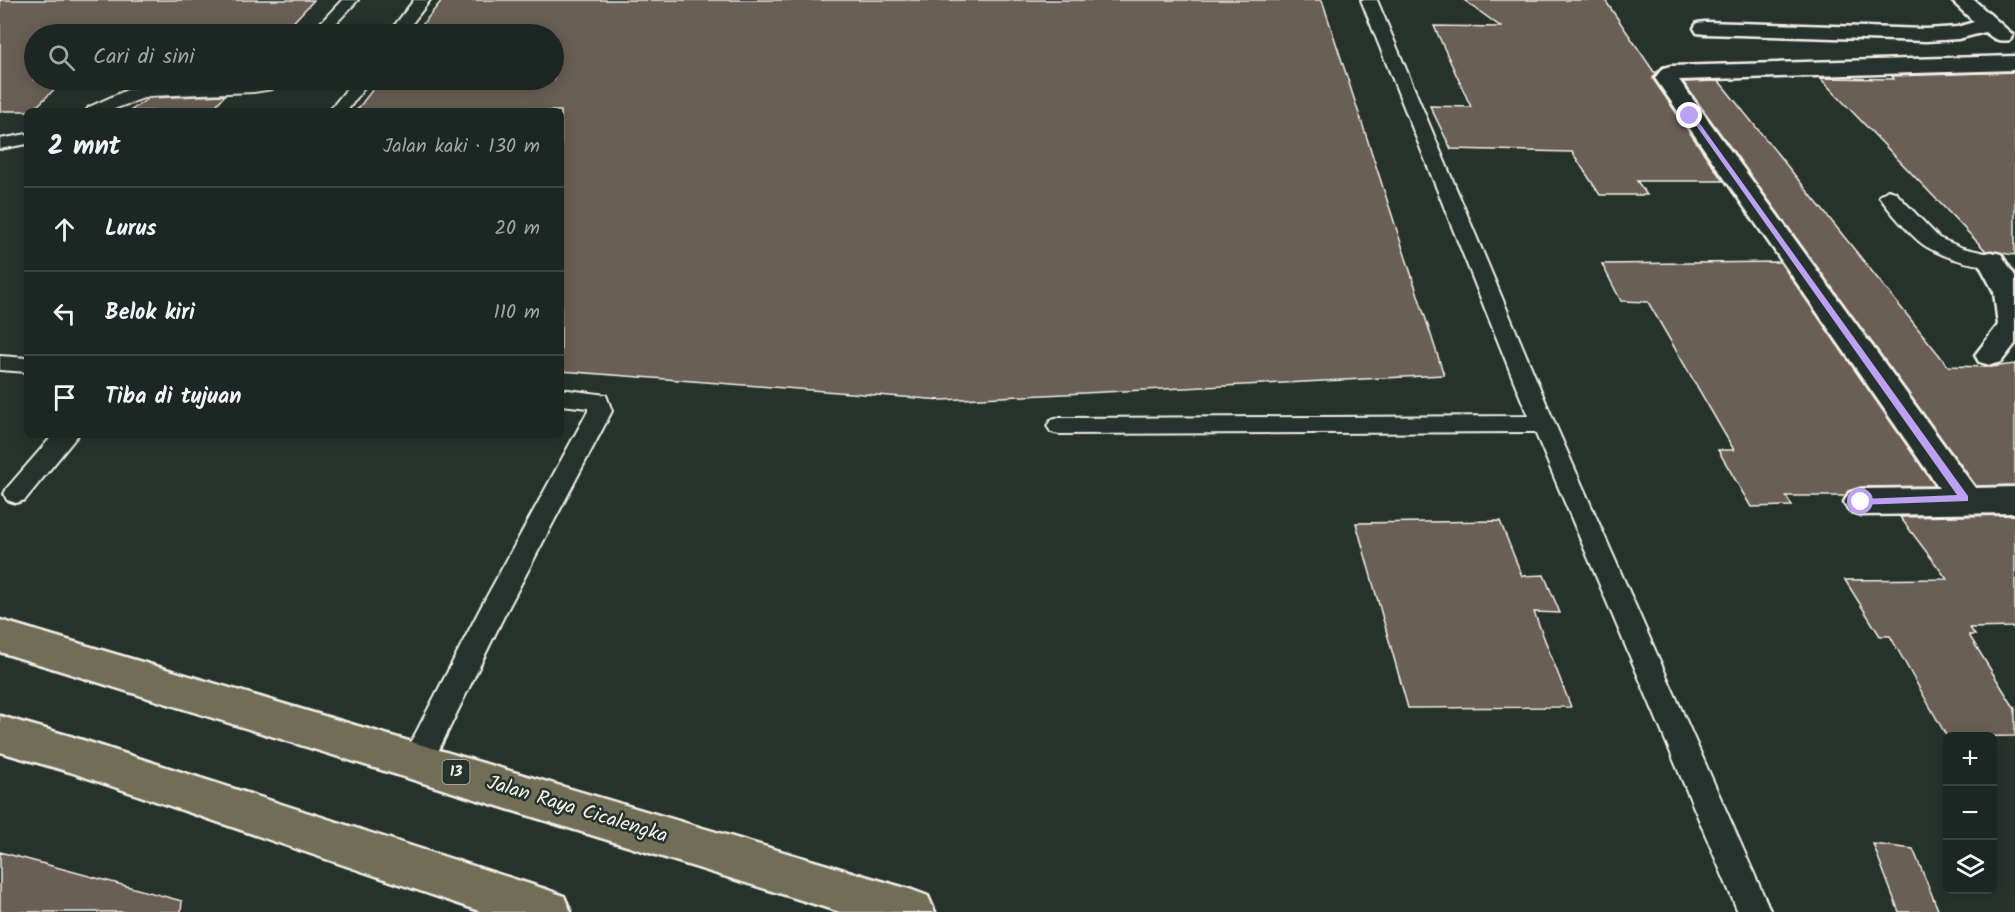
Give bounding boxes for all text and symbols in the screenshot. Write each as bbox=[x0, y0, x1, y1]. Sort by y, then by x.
search box bbox=[24, 24, 564, 90]
text: Cari di sini bbox=[93, 40, 194, 75]
icon: search bbox=[45, 41, 78, 74]
route end bbox=[1676, 102, 1702, 128]
text: 2 mnt bbox=[48, 126, 121, 168]
text: Jalan kaki · 130 m bbox=[383, 131, 540, 163]
text: Lurus bbox=[105, 212, 157, 247]
icon: ahead bbox=[48, 213, 81, 246]
text: 20 m bbox=[494, 213, 540, 245]
text: Belok kiri bbox=[105, 296, 195, 331]
icon: left bbox=[48, 297, 81, 330]
text: 110 m bbox=[494, 297, 540, 329]
text: Tiba di tujuan bbox=[105, 380, 241, 415]
icon: arrive bbox=[48, 381, 81, 414]
route start bbox=[1847, 488, 1873, 514]
map controls bbox=[1943, 732, 1997, 894]
button: + bbox=[1943, 732, 1997, 786]
road number: 13 bbox=[442, 760, 470, 784]
street label: Jalan Raya Cicalengka bbox=[483, 767, 671, 853]
button: − bbox=[1943, 786, 1997, 840]
button: layers bbox=[1943, 840, 1997, 894]

